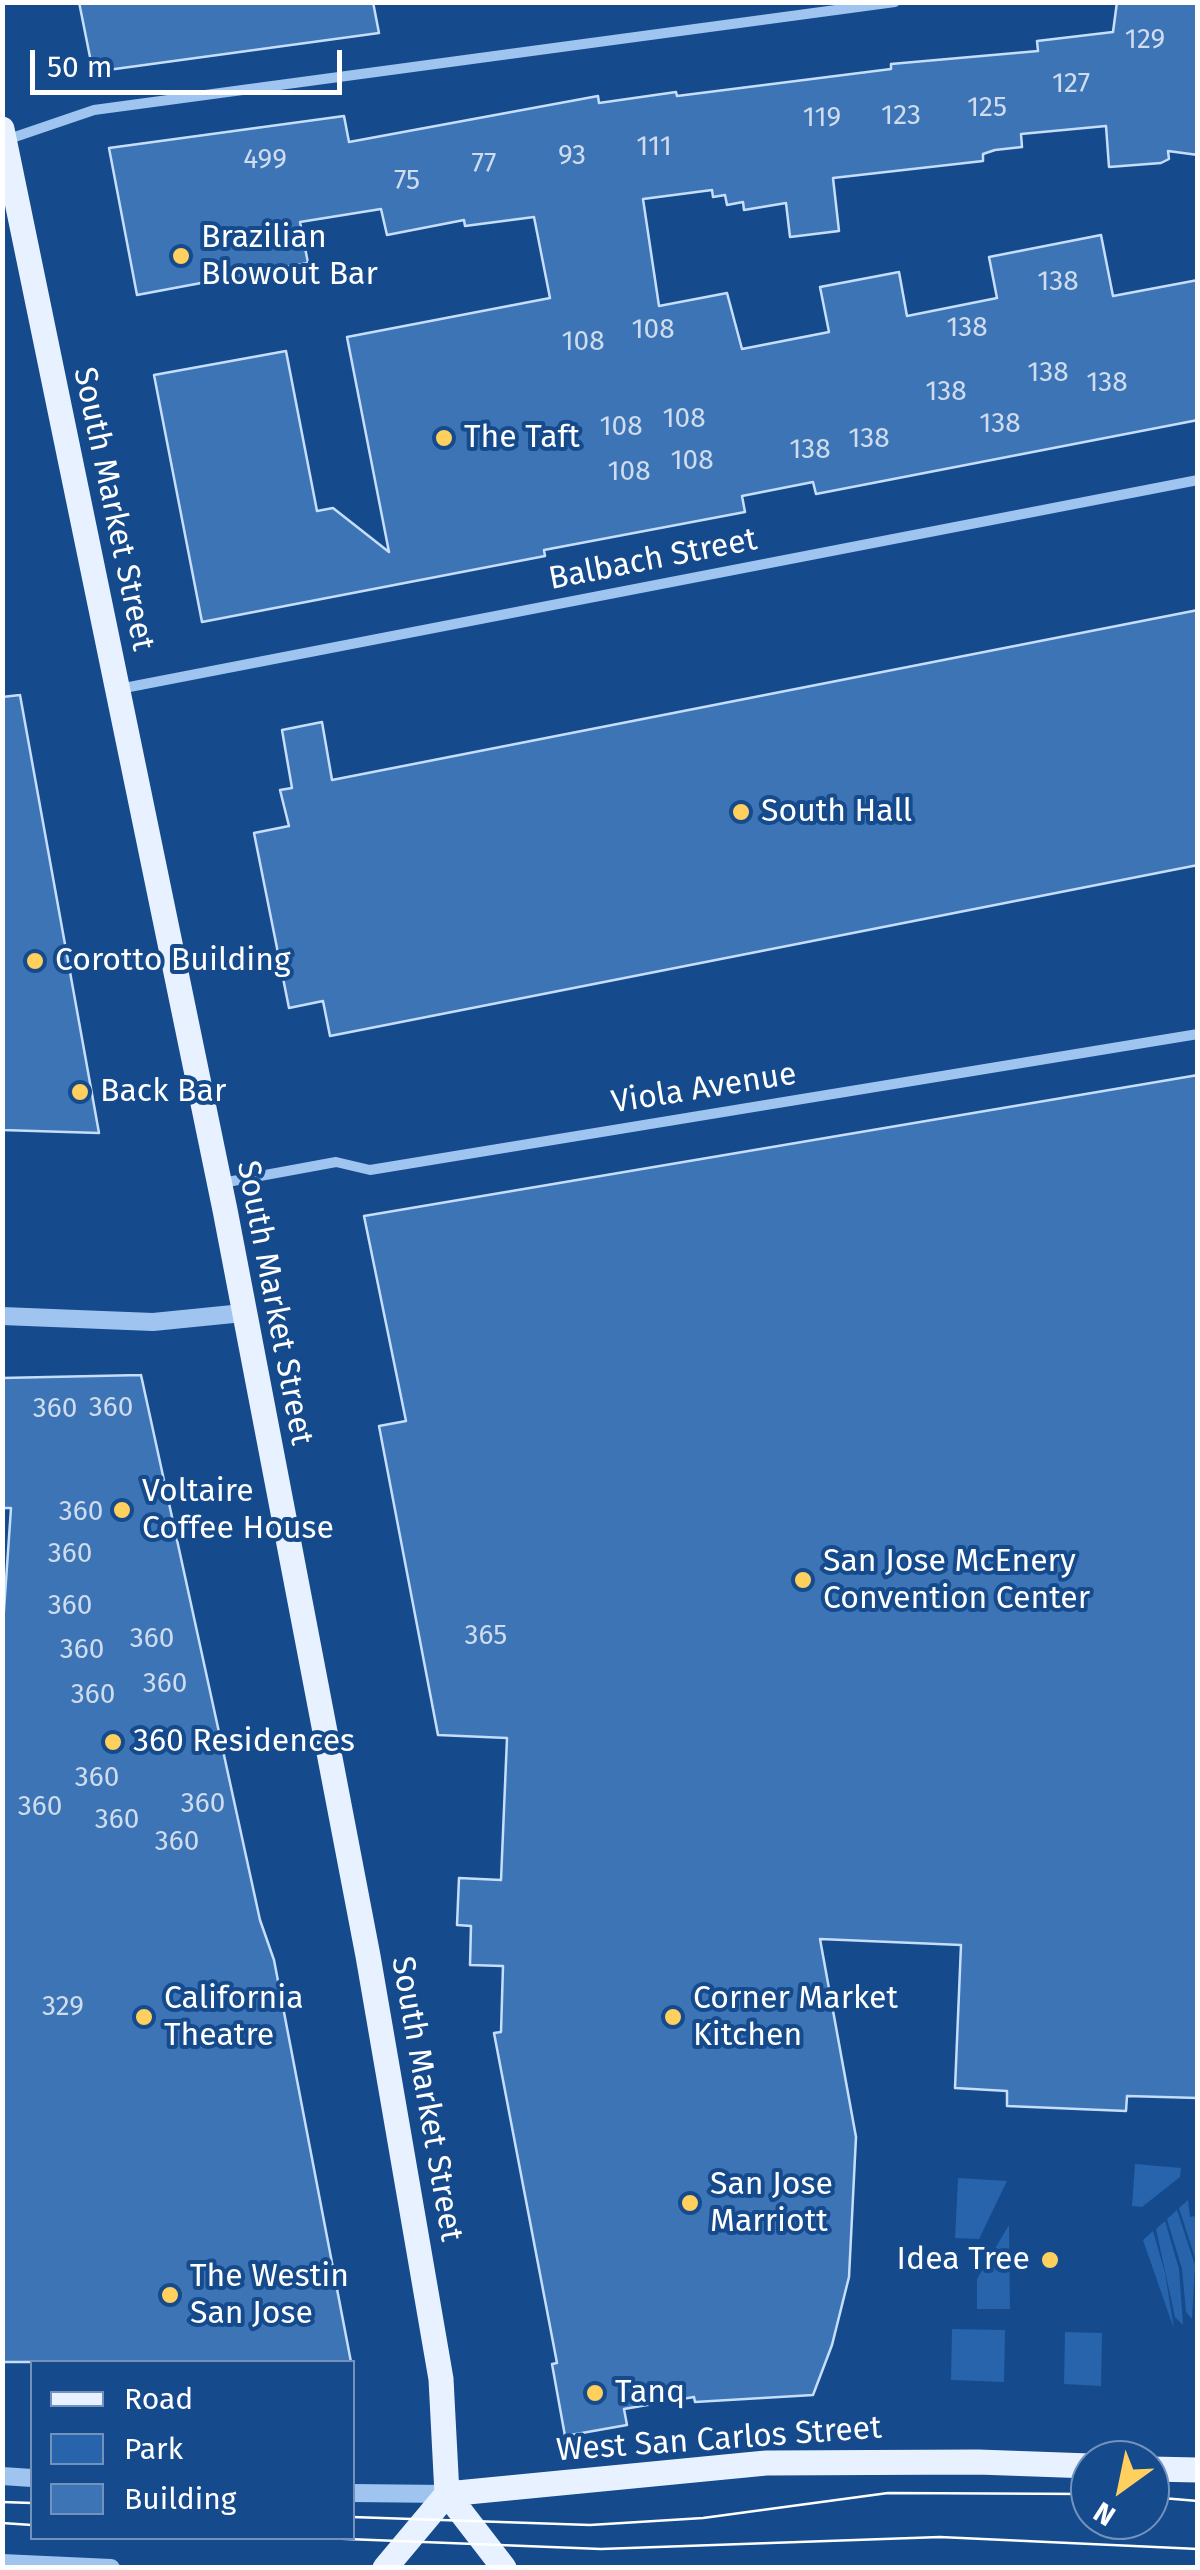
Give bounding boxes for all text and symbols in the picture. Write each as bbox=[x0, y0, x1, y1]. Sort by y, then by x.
house number: 129 bbox=[1125, 23, 1165, 57]
scale bar bbox=[35, 30, 348, 92]
text: 50 m bbox=[47, 49, 112, 85]
house number: 127 bbox=[1052, 67, 1090, 101]
house number: 125 bbox=[967, 91, 1007, 125]
house number: 123 bbox=[881, 99, 921, 133]
house number: 119 bbox=[803, 101, 841, 135]
house number: 111 bbox=[636, 130, 672, 164]
house number: 93 bbox=[558, 139, 586, 173]
house number: 499 bbox=[243, 143, 287, 177]
house number: 77 bbox=[472, 147, 496, 181]
house number: 75 bbox=[394, 164, 420, 198]
place label: Brazilian Blowout Bar bbox=[201, 219, 378, 294]
marker: Brazilian Blowout Bar bbox=[170, 245, 192, 267]
house number: 138 bbox=[1037, 265, 1079, 299]
house number: 138 bbox=[946, 311, 988, 345]
house number: 108 bbox=[631, 313, 675, 347]
house number: 108 bbox=[561, 325, 605, 359]
house number: 138 bbox=[1027, 356, 1069, 390]
street label: South Market Street bbox=[64, 364, 162, 654]
house number: 138 bbox=[1086, 366, 1128, 400]
house number: 138 bbox=[925, 375, 967, 409]
house number: 108 bbox=[662, 402, 706, 436]
house number: 138 bbox=[979, 407, 1021, 441]
house number: 108 bbox=[599, 410, 643, 444]
place label: The Taft bbox=[464, 419, 580, 457]
house number: 138 bbox=[848, 422, 890, 456]
marker: The Taft bbox=[433, 427, 455, 449]
house number: 138 bbox=[789, 433, 831, 467]
house number: 108 bbox=[670, 444, 714, 478]
house number: 108 bbox=[607, 455, 651, 489]
street label: Balbach Street bbox=[546, 521, 760, 599]
place label: South Hall bbox=[761, 793, 912, 831]
marker: South Hall bbox=[730, 801, 752, 823]
place label: Corotto Building bbox=[55, 942, 291, 980]
marker: Corotto Building bbox=[24, 950, 46, 972]
street label: Viola Avenue bbox=[609, 1055, 799, 1123]
place label: Back Bar bbox=[100, 1073, 226, 1111]
marker: Back Bar bbox=[69, 1081, 91, 1103]
street label: South Market Street bbox=[228, 1158, 320, 1448]
house number: 360 bbox=[89, 1391, 133, 1425]
house number: 360 bbox=[33, 1392, 77, 1426]
place label: Voltaire Coffee House bbox=[142, 1473, 334, 1548]
house number: 360 bbox=[59, 1495, 103, 1529]
marker: Voltaire Coffee House bbox=[111, 1499, 133, 1521]
house number: 360 bbox=[48, 1537, 92, 1571]
place label: San Jose McEnery Convention Center bbox=[823, 1543, 1090, 1618]
marker: San Jose McEnery Convention Center bbox=[792, 1569, 814, 1591]
house number: 360 bbox=[48, 1589, 92, 1623]
house number: 365 bbox=[465, 1619, 507, 1653]
house number: 360 bbox=[130, 1622, 174, 1656]
house number: 360 bbox=[60, 1633, 104, 1667]
house number: 360 bbox=[143, 1667, 187, 1701]
house number: 360 bbox=[71, 1678, 115, 1712]
place label: 360 Residences bbox=[133, 1723, 355, 1761]
marker: 360 Residences bbox=[102, 1731, 124, 1753]
house number: 360 bbox=[75, 1761, 119, 1795]
house number: 360 bbox=[181, 1787, 225, 1821]
house number: 360 bbox=[18, 1790, 62, 1824]
house number: 360 bbox=[95, 1803, 139, 1837]
house number: 360 bbox=[155, 1825, 199, 1859]
street label: South Market Street bbox=[382, 1954, 470, 2244]
place label: California Theatre bbox=[164, 1980, 304, 2055]
place label: Corner Market Kitchen bbox=[693, 1980, 898, 2055]
house number: 329 bbox=[42, 1990, 84, 2024]
marker: California Theatre bbox=[133, 2006, 155, 2028]
marker: Corner Market Kitchen bbox=[662, 2006, 684, 2028]
place label: San Jose Marriott bbox=[710, 2166, 833, 2241]
marker: San Jose Marriott bbox=[679, 2192, 701, 2214]
place label: Idea Tree bbox=[897, 2241, 1030, 2279]
marker: Idea Tree bbox=[1039, 2249, 1061, 2271]
place label: The Westin San Jose bbox=[190, 2258, 349, 2333]
marker: The Westin San Jose bbox=[159, 2284, 181, 2306]
legend bbox=[30, 2360, 355, 2540]
place label: Tanq bbox=[615, 2374, 685, 2412]
text: Road bbox=[124, 2381, 193, 2417]
marker: Tanq bbox=[584, 2382, 606, 2404]
street label: West San Carlos Street bbox=[555, 2409, 883, 2471]
text: Park bbox=[124, 2431, 183, 2467]
north arrow bbox=[1070, 2440, 1170, 2540]
text: Building bbox=[124, 2481, 236, 2517]
text: N bbox=[1088, 2495, 1121, 2533]

